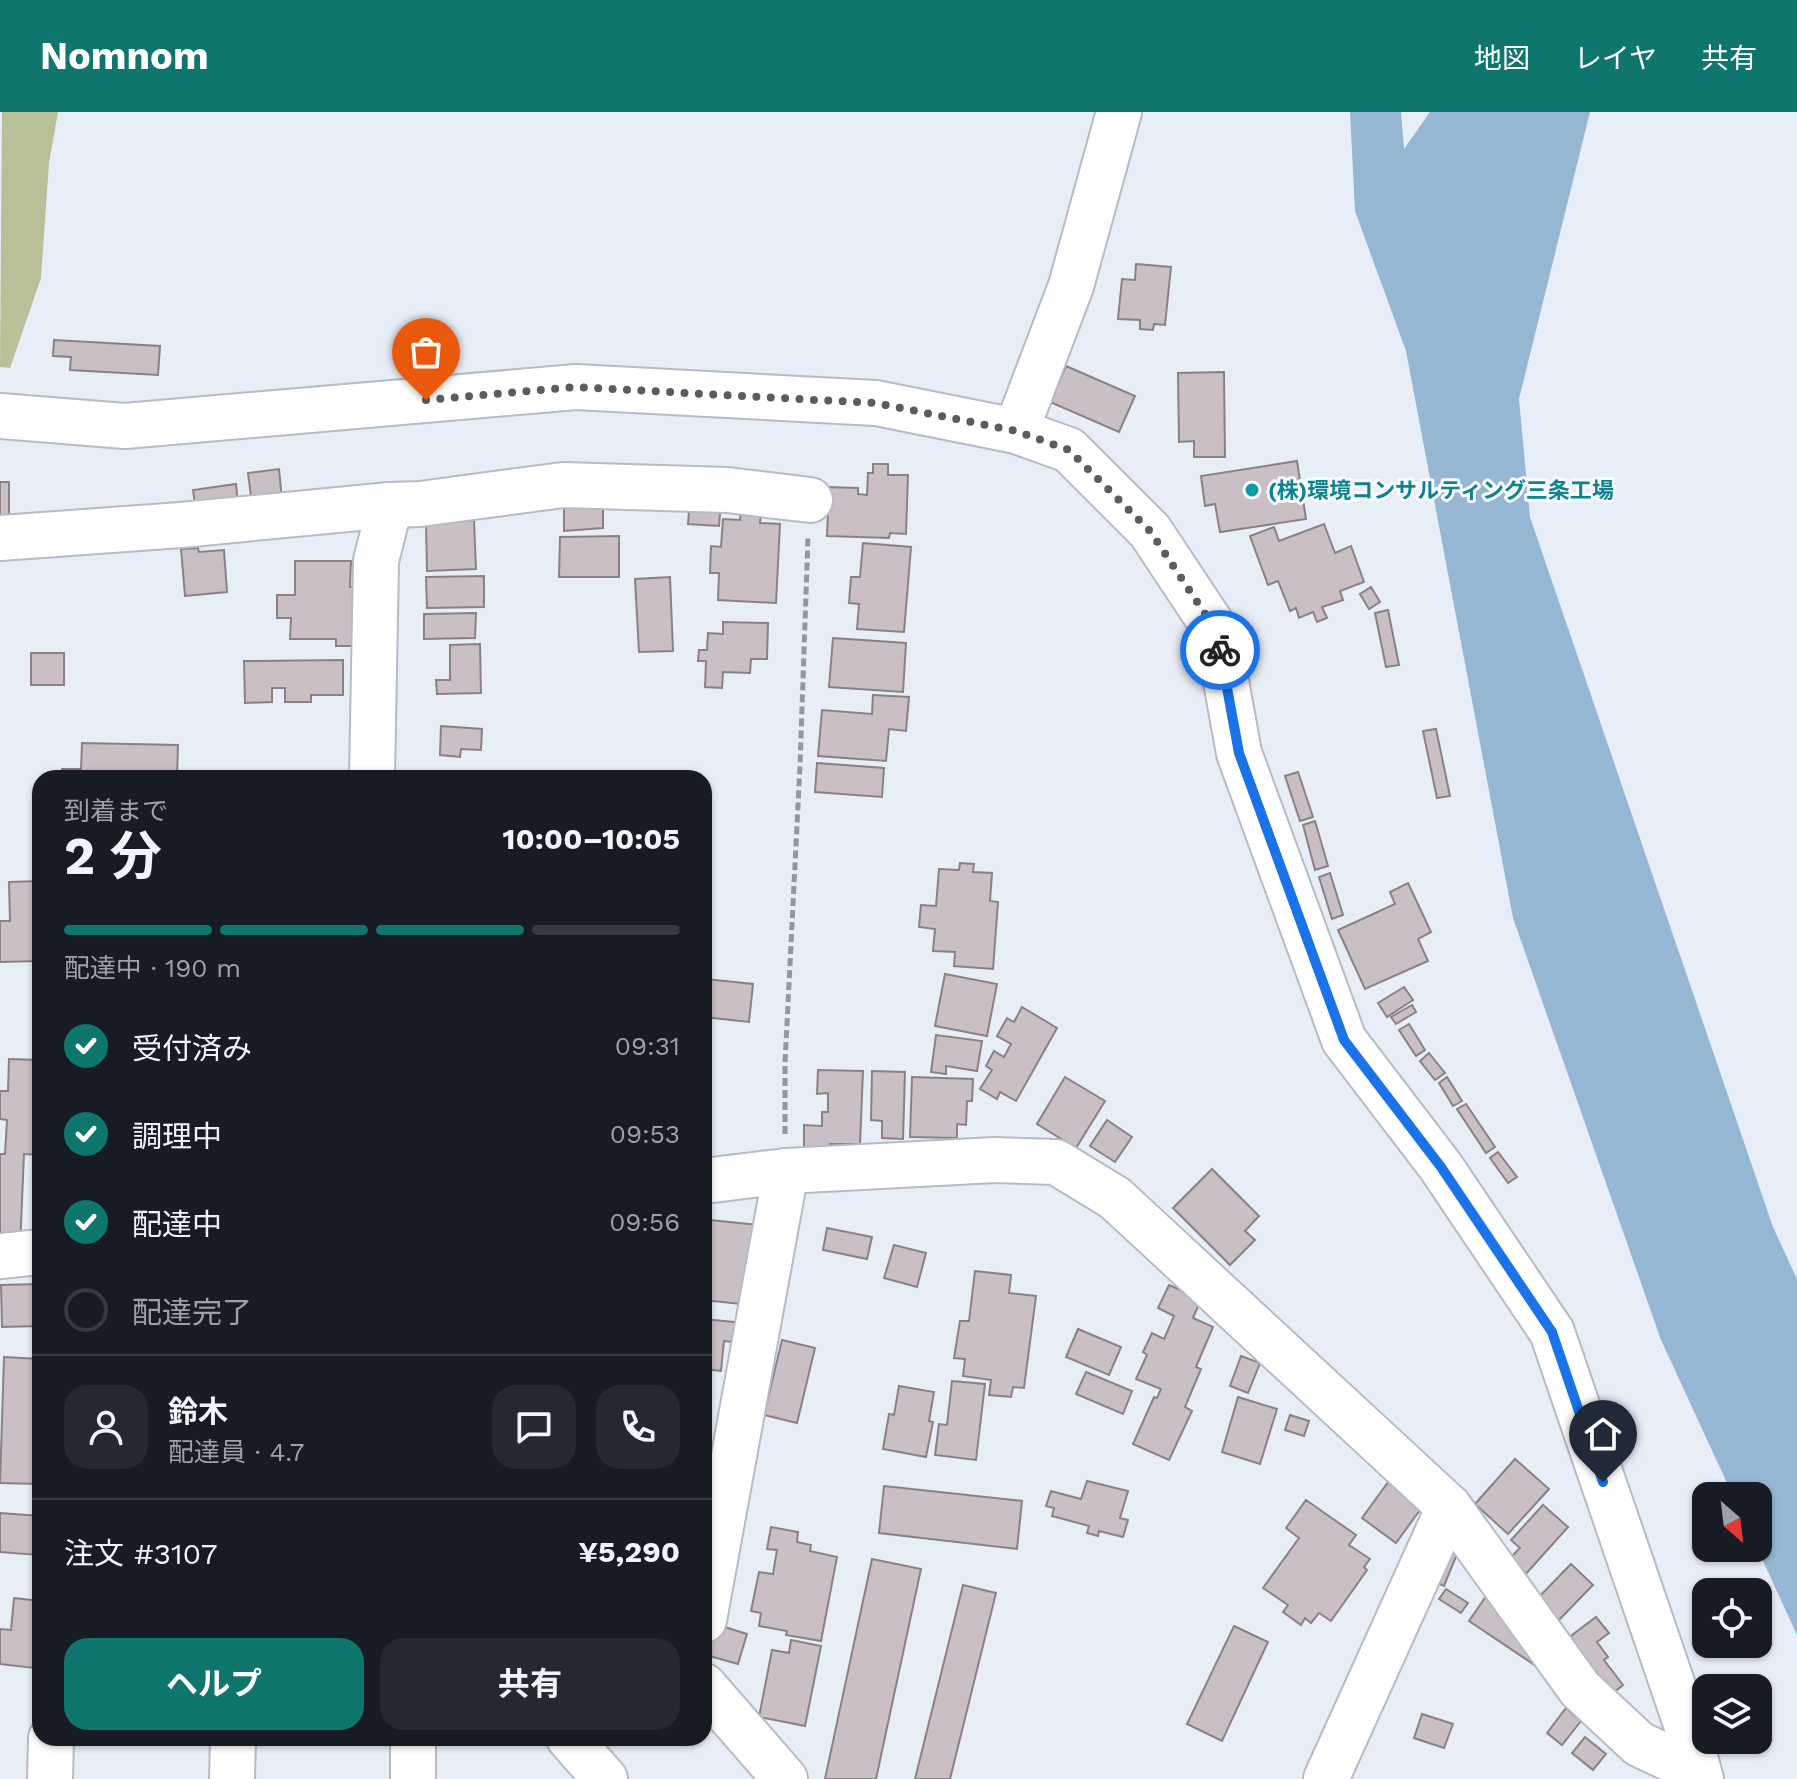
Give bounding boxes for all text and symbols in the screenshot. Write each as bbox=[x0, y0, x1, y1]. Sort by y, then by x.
text: Nomnom bbox=[40, 34, 209, 78]
text: 地図 bbox=[1474, 42, 1530, 75]
text: レイヤ bbox=[1574, 42, 1657, 75]
text: 共有 bbox=[1701, 42, 1757, 75]
pin bbox=[392, 318, 460, 400]
icon: bag bbox=[404, 330, 448, 374]
place label: (株)環境コンサルティング三条工場 bbox=[1268, 478, 1614, 503]
marker: (株)環境コンサルティング三条工場 bbox=[1243, 481, 1261, 499]
courier bbox=[1180, 610, 1260, 690]
icon: bike bbox=[1198, 628, 1242, 672]
text: 到着まで bbox=[64, 796, 168, 826]
text: 10:00–10:05 bbox=[503, 821, 680, 856]
text: 2 分 bbox=[64, 826, 162, 887]
text: 配達中 · 190 m bbox=[64, 953, 241, 983]
icon: check bbox=[64, 1024, 108, 1068]
text: 受付済み bbox=[132, 1031, 252, 1066]
text: 09:31 bbox=[615, 1031, 680, 1061]
icon: check bbox=[64, 1112, 108, 1156]
text: 調理中 bbox=[132, 1119, 222, 1154]
text: 09:53 bbox=[610, 1119, 680, 1149]
icon: check bbox=[64, 1200, 108, 1244]
text: 配達中 bbox=[132, 1207, 222, 1242]
text: 09:56 bbox=[609, 1207, 680, 1237]
text: 配達完了 bbox=[132, 1295, 252, 1330]
button: person bbox=[64, 1385, 148, 1469]
button: chat bbox=[492, 1385, 576, 1469]
button: phone bbox=[596, 1385, 680, 1469]
text: 鈴木 bbox=[168, 1394, 228, 1429]
pin bbox=[1569, 1400, 1637, 1482]
icon: home bbox=[1581, 1412, 1625, 1456]
text: 配達員 · 4.7 bbox=[168, 1437, 304, 1467]
north arrow bbox=[1692, 1482, 1772, 1562]
map controls bbox=[1692, 1482, 1772, 1754]
text: ¥5,290 bbox=[578, 1534, 680, 1569]
text: 注文 #3107 bbox=[64, 1536, 217, 1571]
button: locate bbox=[1692, 1578, 1772, 1658]
button: ヘルプ bbox=[64, 1638, 364, 1730]
button: 共有 bbox=[380, 1638, 680, 1730]
button: layers bbox=[1692, 1674, 1772, 1754]

